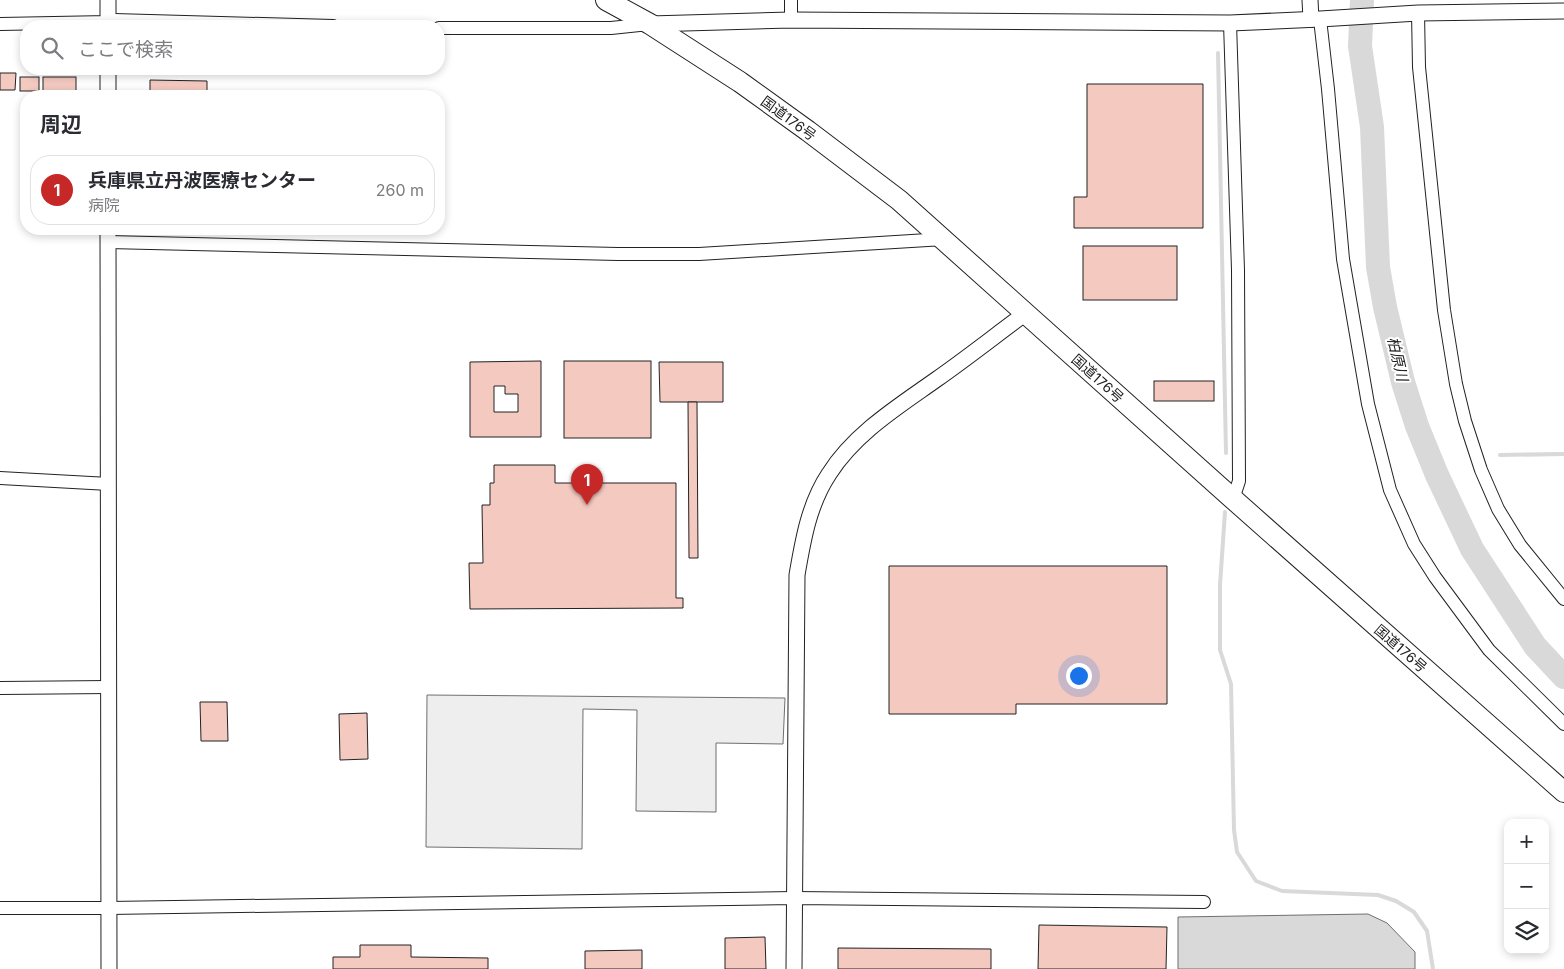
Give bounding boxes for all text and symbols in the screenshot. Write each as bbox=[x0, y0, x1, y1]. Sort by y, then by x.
search box bbox=[20, 20, 445, 75]
icon: search bbox=[38, 34, 66, 62]
text: ここで検索 bbox=[78, 38, 173, 61]
street label: 国道176号 bbox=[758, 92, 820, 144]
text: 周辺 bbox=[40, 112, 82, 137]
text: 兵庫県立丹波医療センター bbox=[88, 169, 316, 192]
text: 1 bbox=[54, 180, 60, 200]
text: 260 m bbox=[376, 180, 424, 200]
text: 病院 bbox=[88, 195, 120, 215]
water label: 柏原川 bbox=[1384, 335, 1413, 385]
street label: 国道176号 bbox=[1068, 350, 1128, 406]
pin: 1 bbox=[571, 464, 603, 505]
street label: 国道176号 bbox=[1371, 621, 1431, 675]
your location bbox=[1066, 663, 1092, 689]
map controls bbox=[1504, 819, 1549, 954]
button: + bbox=[1504, 819, 1549, 864]
button: − bbox=[1504, 864, 1549, 909]
button: layers bbox=[1504, 909, 1549, 954]

